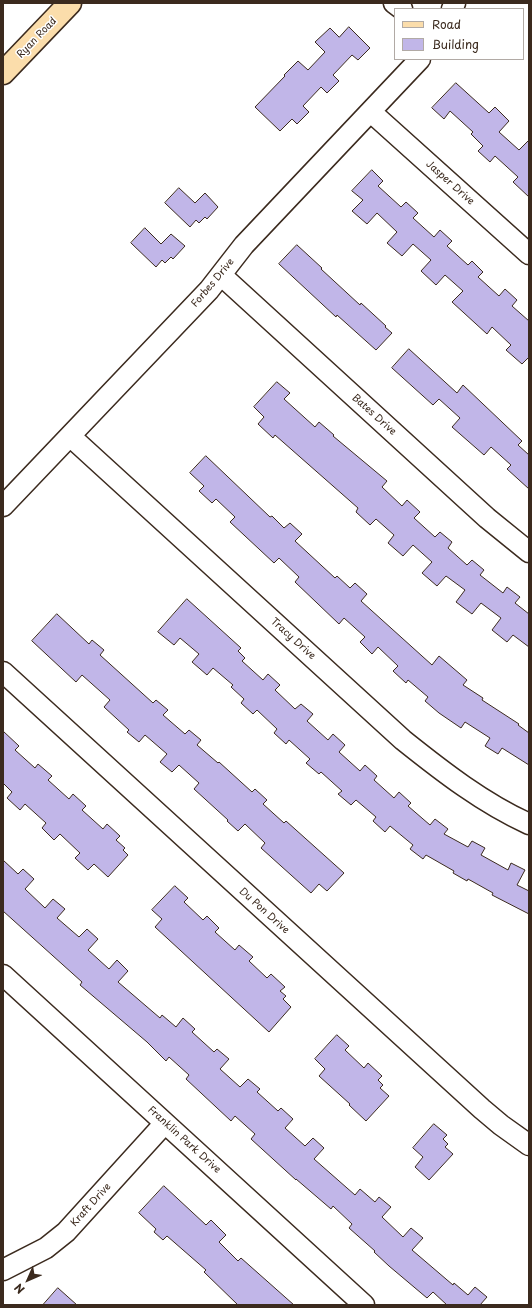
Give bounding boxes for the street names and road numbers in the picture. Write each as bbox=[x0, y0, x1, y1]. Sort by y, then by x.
street label: Ryan Road bbox=[15, 15, 59, 61]
street label: Jasper Drive bbox=[423, 158, 477, 208]
street label: Forbes Drive bbox=[189, 256, 237, 310]
street label: Bates Drive bbox=[349, 392, 399, 438]
street label: Tracy Drive bbox=[268, 616, 318, 662]
street label: Du Pon Drive bbox=[237, 885, 291, 937]
street label: Franklin Park Drive bbox=[145, 1104, 223, 1176]
street label: Kraft Drive bbox=[68, 1181, 114, 1229]

